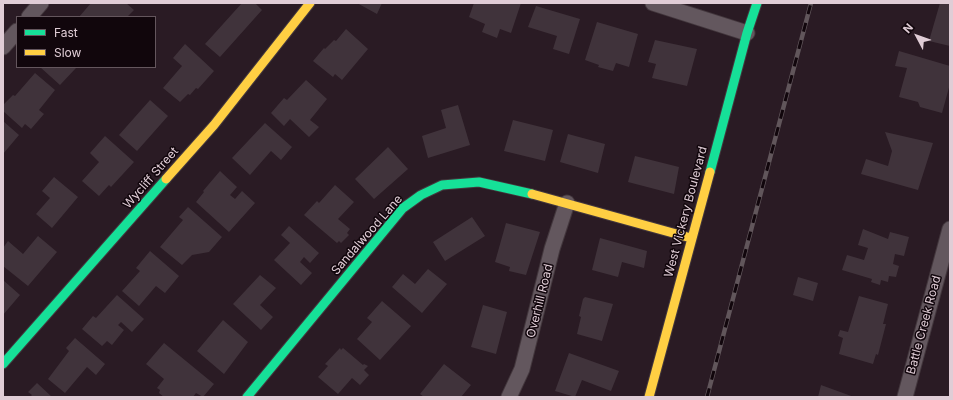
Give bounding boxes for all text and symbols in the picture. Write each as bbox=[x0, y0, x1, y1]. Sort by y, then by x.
legend bbox=[16, 16, 156, 68]
north arrow bbox=[897, 16, 937, 56]
text: N bbox=[900, 20, 916, 36]
text: Fast bbox=[54, 25, 78, 40]
text: Slow bbox=[54, 45, 81, 60]
street label: Wycliff Street bbox=[120, 144, 182, 212]
street label: West Vickery Boulevard bbox=[662, 145, 710, 279]
street label: Sandalwood Lane bbox=[328, 192, 406, 278]
street label: Overhill Road bbox=[524, 263, 556, 339]
street label: Battle Creek Road bbox=[904, 274, 944, 376]

